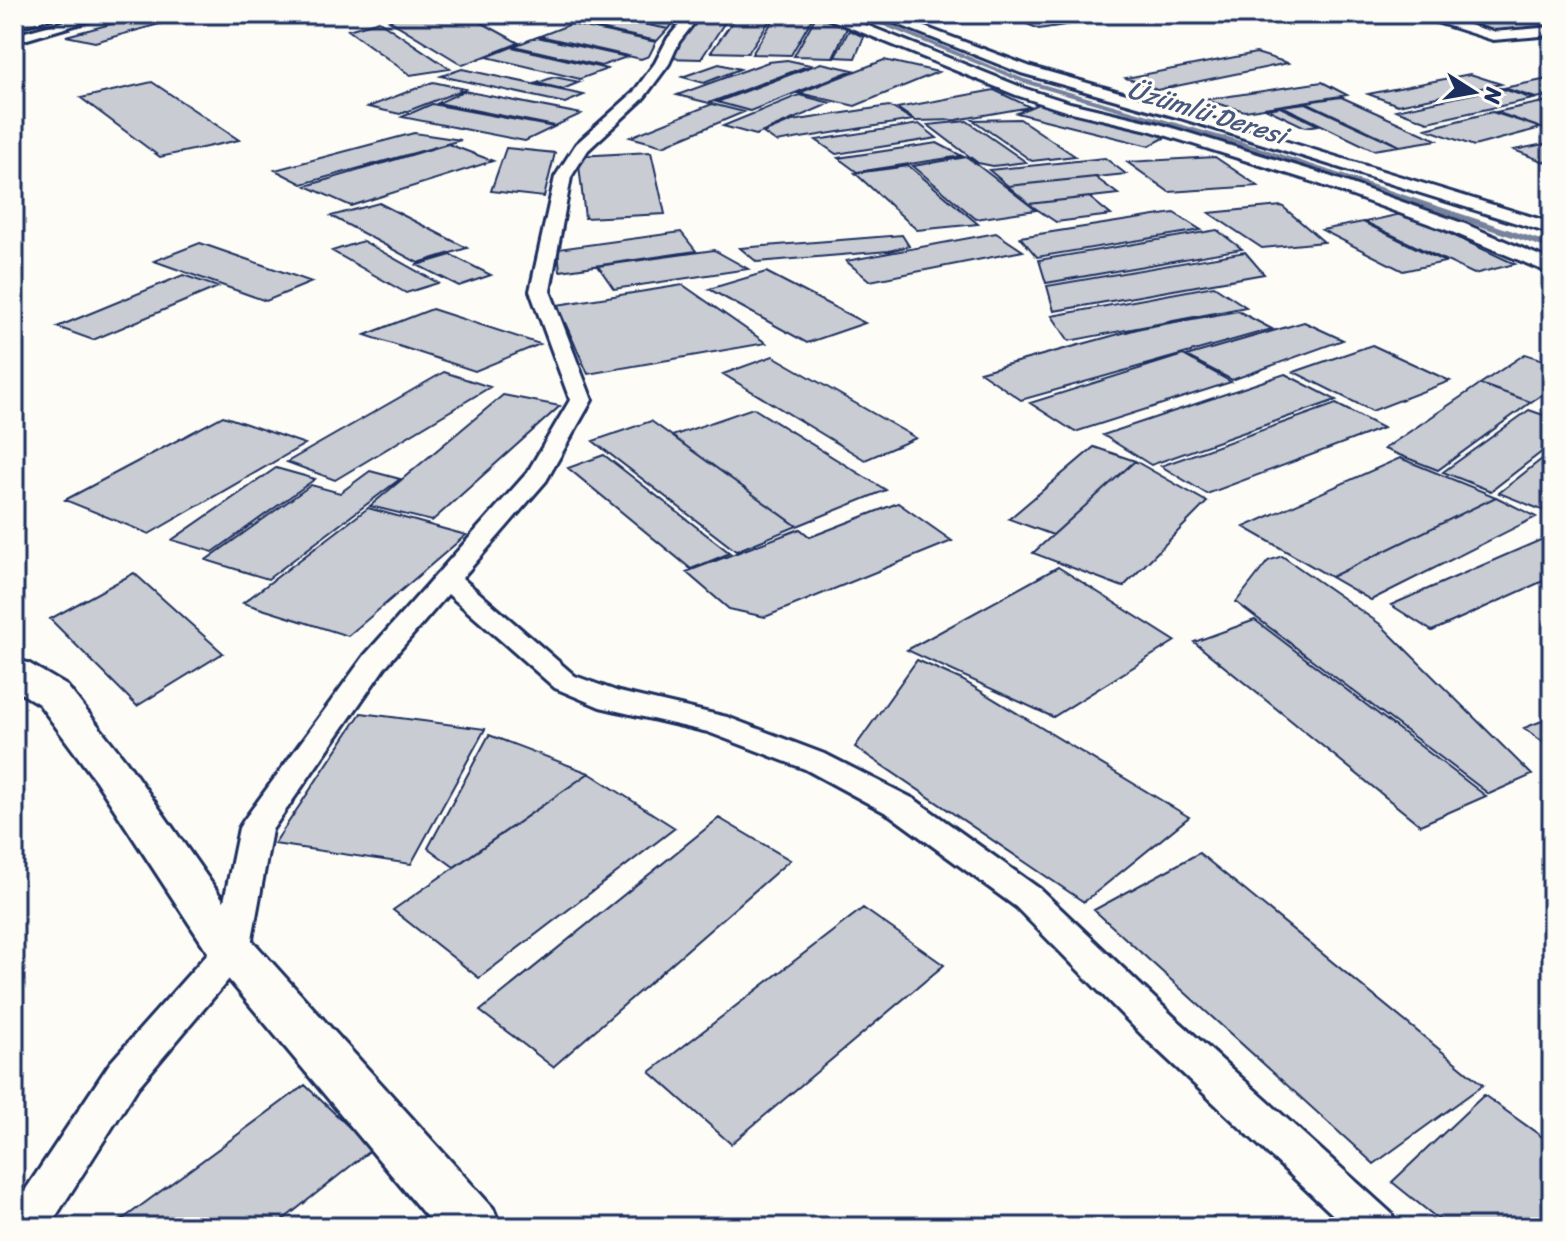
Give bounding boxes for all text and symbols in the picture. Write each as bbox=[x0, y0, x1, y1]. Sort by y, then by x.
north arrow bbox=[1434, 52, 1514, 132]
water label: Üzümlü Deresi bbox=[1122, 66, 1297, 159]
text: N bbox=[1472, 84, 1514, 108]

